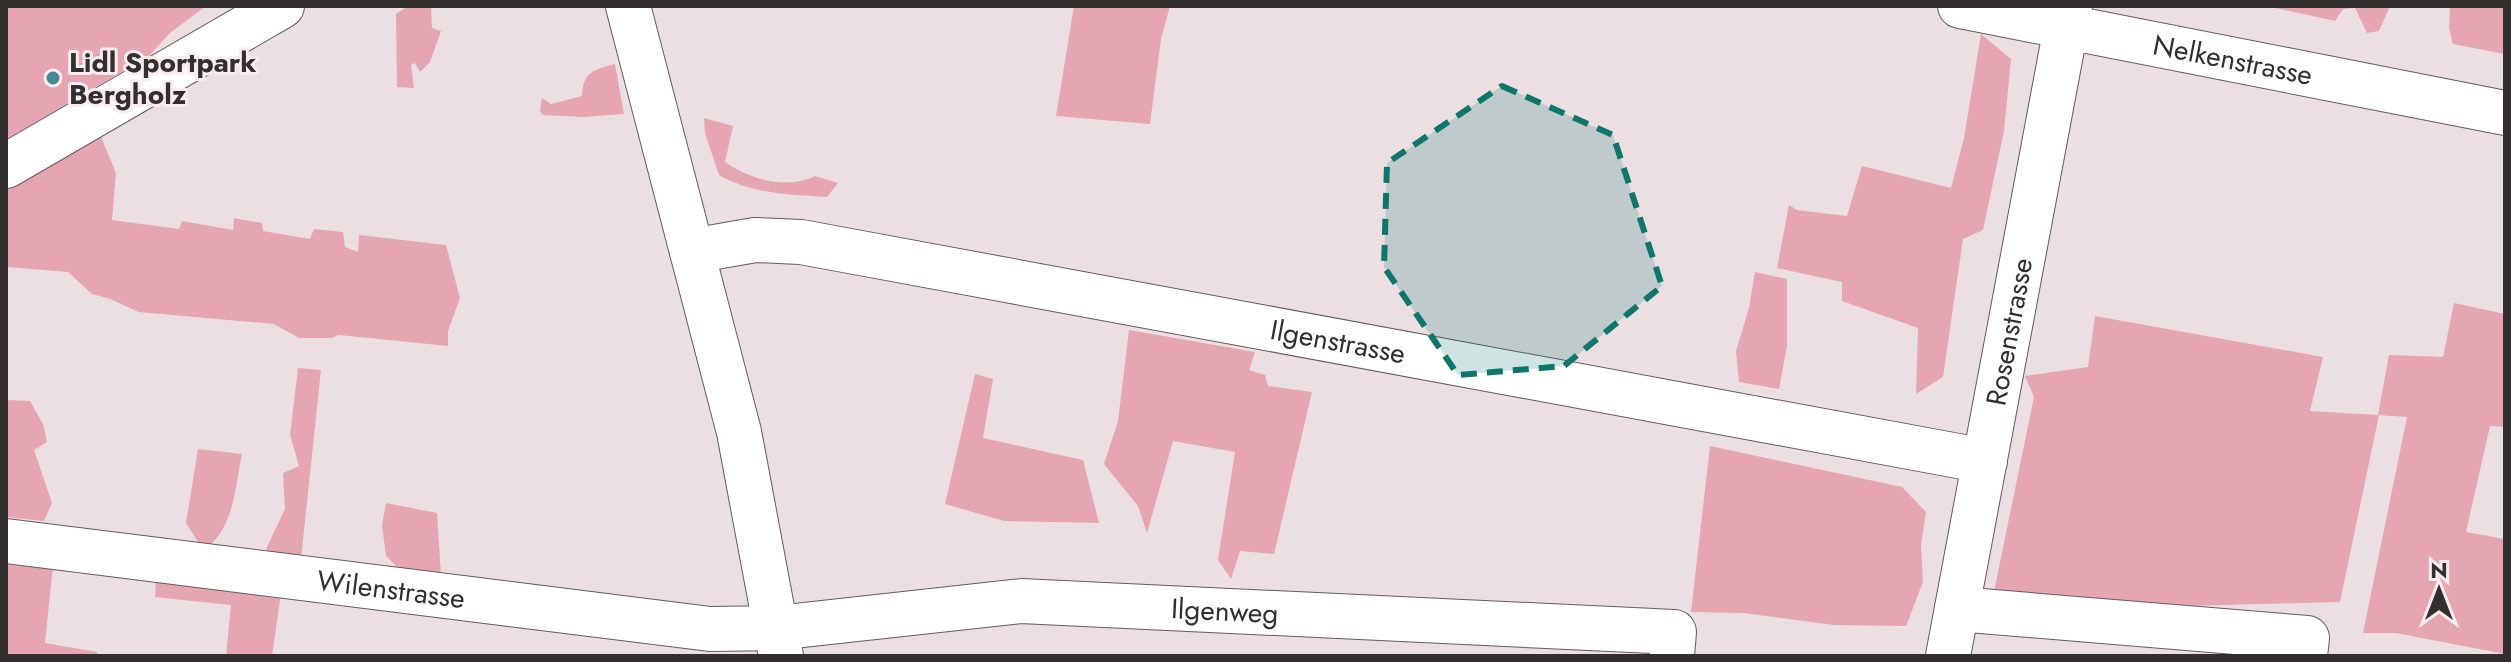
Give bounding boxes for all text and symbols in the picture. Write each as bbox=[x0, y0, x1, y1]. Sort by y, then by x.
street label: Nelkenstrasse bbox=[2149, 24, 2316, 95]
place label: Lidl Sportpark Bergholz bbox=[69, 42, 257, 115]
marker: Lidl Sportpark Bergholz bbox=[44, 69, 62, 87]
street label: Rosenstrasse bbox=[1975, 254, 2043, 409]
street label: Ilgenstrasse bbox=[1267, 309, 1409, 374]
north arrow bbox=[2399, 550, 2479, 630]
text: N bbox=[2430, 554, 2448, 586]
street label: Wilenstrasse bbox=[315, 560, 467, 619]
street label: Ilgenweg bbox=[1170, 588, 1279, 634]

